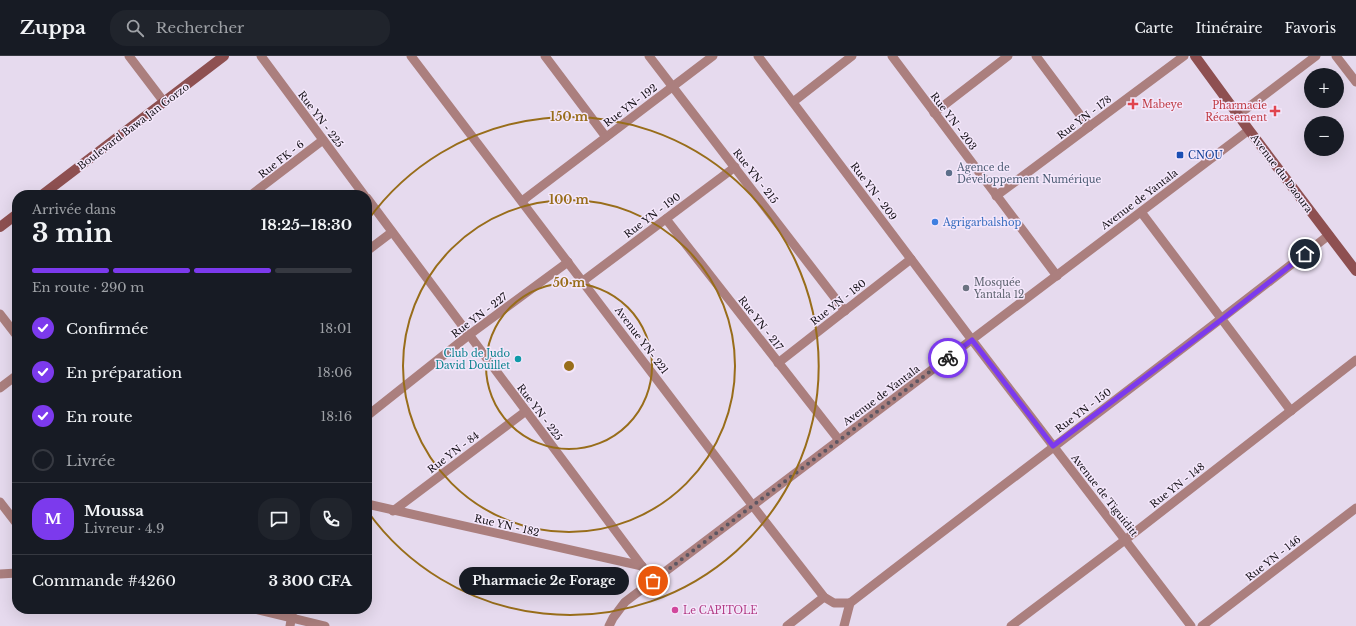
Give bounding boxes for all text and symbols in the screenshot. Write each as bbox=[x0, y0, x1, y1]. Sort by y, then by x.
search box bbox=[110, 10, 390, 46]
text: Zuppa bbox=[20, 16, 86, 39]
icon: search bbox=[124, 17, 146, 39]
text: Rechercher bbox=[156, 18, 244, 37]
text: Carte bbox=[1134, 19, 1173, 37]
text: Itinéraire bbox=[1195, 19, 1262, 37]
text: Favoris bbox=[1284, 19, 1336, 37]
map controls bbox=[1304, 68, 1344, 156]
button: + bbox=[1304, 68, 1344, 108]
street label: Boulevard Bawa Jan Gorzo bbox=[75, 80, 192, 173]
street label: Rue YN- 192 bbox=[601, 81, 660, 130]
street label: Rue YN - 225 bbox=[295, 88, 346, 150]
street label: Rue YN - 203 bbox=[928, 90, 980, 153]
street label: Rue YN - 178 bbox=[1054, 93, 1114, 142]
marker: Mabeye bbox=[1127, 98, 1139, 110]
place label: Mabeye bbox=[1142, 98, 1183, 111]
place label: Pharmacie Récasement bbox=[1205, 99, 1267, 124]
marker: Pharmacie Récasement bbox=[1270, 106, 1280, 116]
text: 150 m bbox=[550, 109, 589, 124]
button: − bbox=[1304, 116, 1344, 156]
street label: Avenue du Daoura bbox=[1247, 131, 1316, 216]
street label: Rue FK - 6 bbox=[256, 138, 307, 181]
street label: Rue YN - 215 bbox=[730, 146, 781, 206]
place label: CNOU bbox=[1188, 149, 1223, 162]
marker: CNOU bbox=[1175, 150, 1185, 160]
street label: Rue YN - 209 bbox=[848, 160, 900, 223]
place label: Agence de Développement Numérique bbox=[956, 161, 1101, 186]
street label: Avenue de Yantala bbox=[1098, 166, 1181, 233]
marker: Agence de Développement Numérique bbox=[944, 168, 954, 178]
street label: Rue YN - 190 bbox=[621, 190, 683, 241]
text: 100 m bbox=[549, 192, 590, 207]
text: Arrivée dans bbox=[32, 201, 116, 218]
text: 18:25–18:30 bbox=[261, 215, 352, 234]
place label: Agrigarbalshop bbox=[942, 216, 1021, 229]
text: 3 min bbox=[32, 217, 113, 249]
marker: Agrigarbalshop bbox=[930, 217, 940, 227]
pin bbox=[1288, 237, 1322, 271]
icon: home bbox=[1294, 243, 1316, 265]
text: 50 m bbox=[553, 275, 586, 290]
place label: Mosquée Yantala 12 bbox=[973, 276, 1024, 301]
street label: Rue YN - 180 bbox=[808, 277, 869, 328]
text: En route · 290 m bbox=[32, 279, 144, 296]
marker: Mosquée Yantala 12 bbox=[961, 283, 971, 293]
street label: Rue YN - 227 bbox=[449, 290, 511, 341]
street label: Rue YN - 217 bbox=[735, 294, 786, 354]
street label: Avenue YN- 221 bbox=[611, 303, 671, 377]
icon: check bbox=[32, 317, 54, 339]
text: Confirmée bbox=[66, 319, 148, 338]
text: 18:01 bbox=[320, 320, 352, 337]
courier bbox=[928, 338, 968, 378]
place label: Club de Judo David Douillet bbox=[435, 347, 510, 372]
icon: bike bbox=[937, 347, 959, 369]
marker: Club de Judo David Douillet bbox=[513, 354, 523, 364]
centre of rings bbox=[562, 359, 576, 373]
icon: check bbox=[32, 361, 54, 383]
street label: Avenue de Yantala bbox=[840, 362, 923, 429]
text: En préparation bbox=[66, 363, 182, 382]
text: 18:06 bbox=[317, 364, 352, 381]
street label: Rue YN - 225 bbox=[514, 381, 565, 443]
street label: Rue YN - 150 bbox=[1053, 385, 1114, 436]
icon: check bbox=[32, 405, 54, 427]
text: En route bbox=[66, 407, 133, 426]
text: 18:16 bbox=[320, 408, 352, 425]
street label: Rue YN - 84 bbox=[425, 429, 482, 476]
text: Livrée bbox=[66, 451, 115, 470]
street label: Avenue de Tiguiditt bbox=[1068, 451, 1141, 539]
street label: Rue YN - 148 bbox=[1147, 460, 1207, 511]
button: chat bbox=[258, 498, 300, 540]
button: phone bbox=[310, 498, 352, 540]
text: Moussa bbox=[84, 501, 144, 520]
text: M bbox=[44, 509, 62, 528]
street label: Rue YN - 182 bbox=[473, 512, 541, 539]
text: Livreur · 4.9 bbox=[84, 520, 164, 537]
street label: Rue YN - 146 bbox=[1243, 533, 1303, 584]
pin bbox=[636, 564, 670, 598]
callout: Pharmacie 2e Forage bbox=[459, 567, 629, 595]
icon: bag bbox=[642, 570, 664, 592]
text: Commande #4260 bbox=[32, 571, 176, 590]
text: 3 300 CFA bbox=[268, 571, 352, 590]
text: Pharmacie 2e Forage bbox=[472, 572, 616, 589]
place label: Le CAPITOLE bbox=[683, 604, 757, 617]
marker: Le CAPITOLE bbox=[670, 605, 680, 615]

